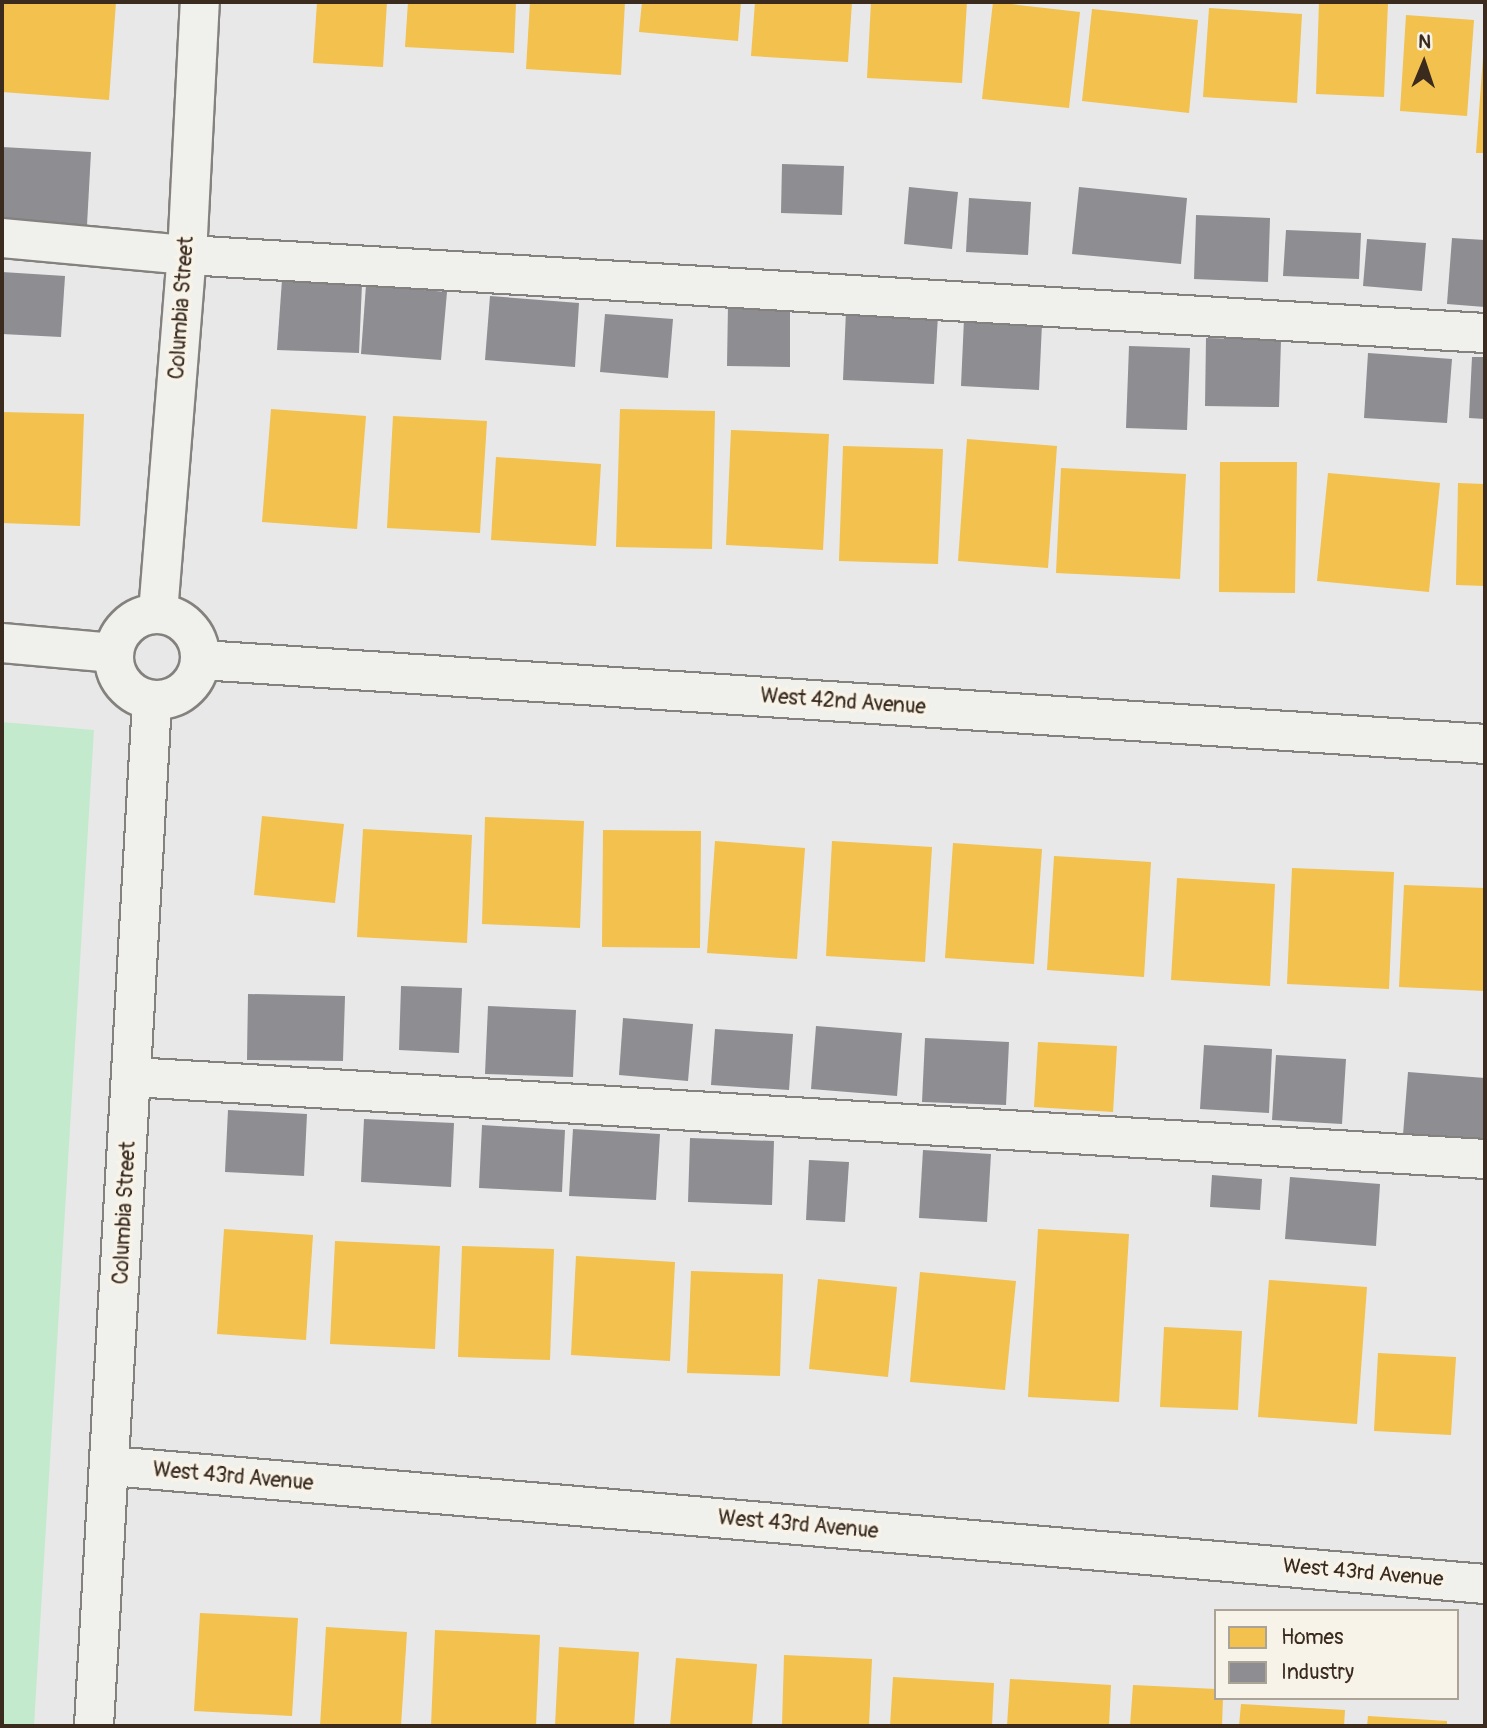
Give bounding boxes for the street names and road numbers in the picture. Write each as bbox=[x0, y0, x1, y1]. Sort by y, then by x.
street label: Columbia Street bbox=[164, 236, 200, 380]
street label: West 42nd Avenue bbox=[759, 684, 927, 720]
street label: Columbia Street bbox=[109, 1141, 141, 1285]
street label: West 43rd Avenue bbox=[152, 1457, 314, 1497]
street label: West 43rd Avenue bbox=[717, 1505, 879, 1545]
street label: West 43rd Avenue bbox=[1282, 1553, 1444, 1593]

